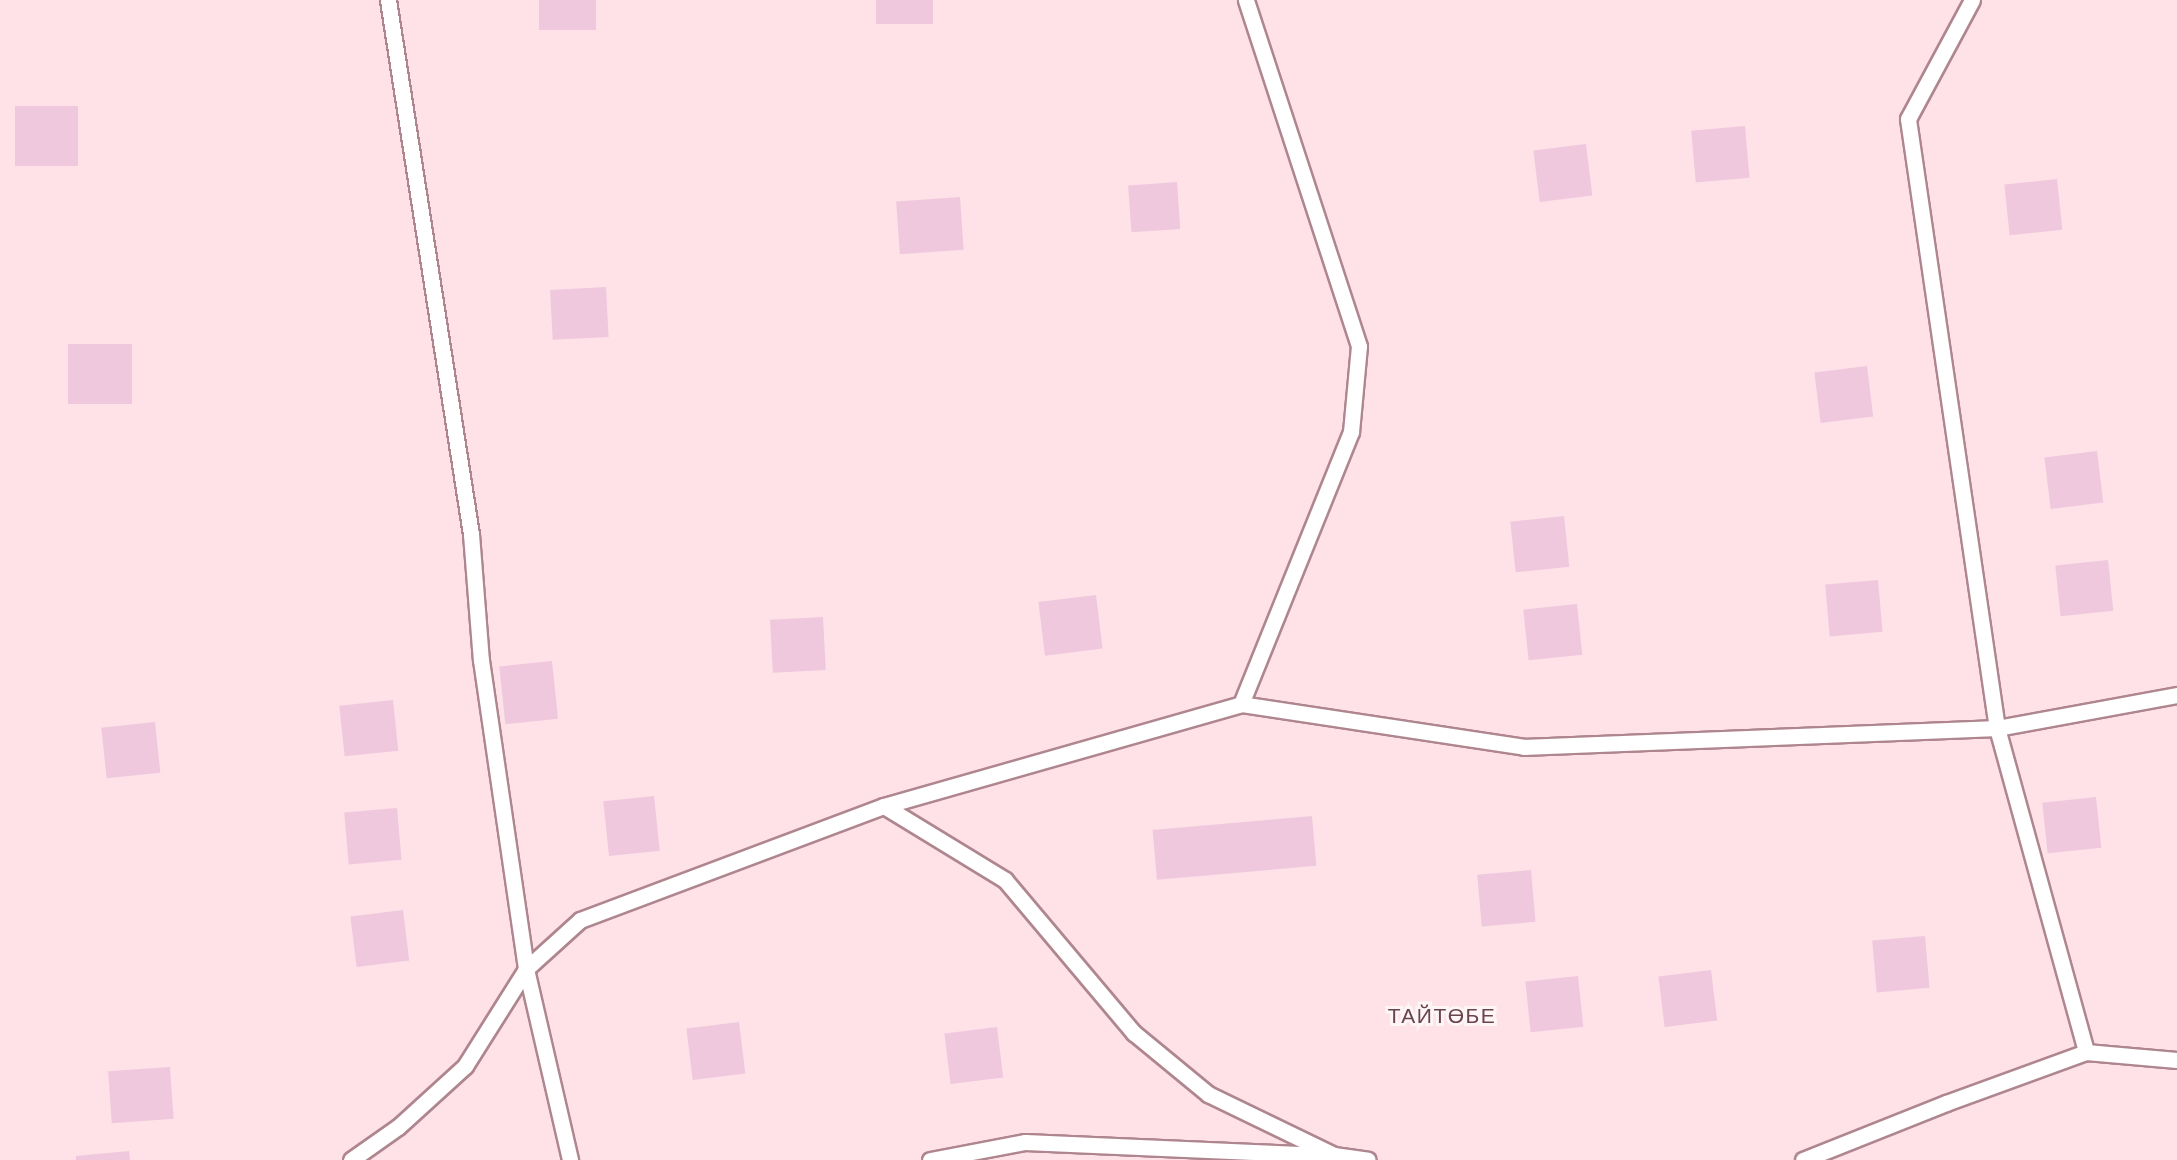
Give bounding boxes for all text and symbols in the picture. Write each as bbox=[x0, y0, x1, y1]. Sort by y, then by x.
district label: ТАЙТӨБЕ bbox=[1388, 1003, 1496, 1029]

